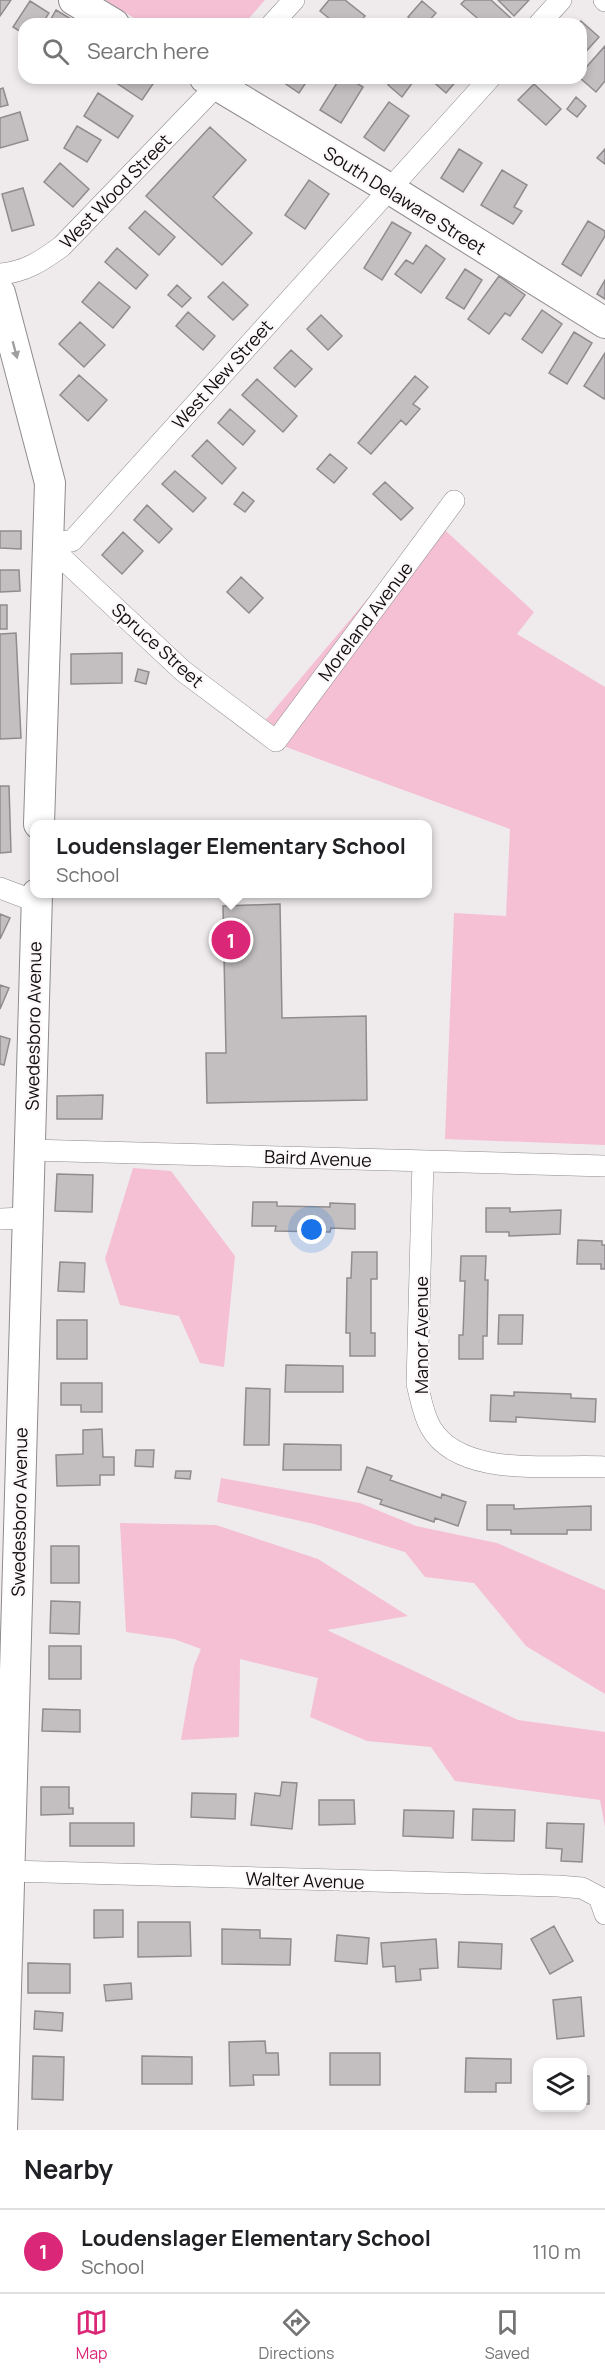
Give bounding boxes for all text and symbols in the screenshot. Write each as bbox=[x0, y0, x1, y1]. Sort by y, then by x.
search box bbox=[18, 18, 587, 84]
icon: search bbox=[39, 35, 72, 68]
text: Search here bbox=[87, 36, 209, 66]
street label: West Wood Street bbox=[54, 128, 176, 254]
street label: South Delaware Street bbox=[319, 140, 491, 260]
street label: West New Street bbox=[166, 314, 278, 434]
one-way arrow bbox=[11, 341, 21, 359]
street label: Moreland Avenue bbox=[312, 557, 418, 685]
street label: Spruce Street bbox=[107, 597, 209, 693]
popup bbox=[30, 820, 432, 898]
text: Loudenslager Elementary School bbox=[56, 831, 406, 861]
text: School bbox=[56, 861, 120, 888]
pin: 1 bbox=[212, 918, 250, 962]
street label: Swedesboro Avenue bbox=[20, 941, 46, 1111]
street label: Baird Avenue bbox=[264, 1144, 372, 1172]
your location bbox=[297, 1215, 326, 1244]
street label: Manor Avenue bbox=[409, 1276, 433, 1394]
street label: Swedesboro Avenue bbox=[6, 1427, 32, 1597]
street label: Walter Avenue bbox=[245, 1866, 365, 1894]
map controls bbox=[533, 2058, 587, 2112]
button: layers bbox=[533, 2058, 587, 2112]
text: Nearby bbox=[24, 2151, 113, 2187]
text: Loudenslager Elementary School bbox=[81, 2223, 431, 2253]
text: 1 bbox=[39, 2238, 48, 2265]
text: 110 m bbox=[532, 2238, 581, 2265]
text: School bbox=[81, 2253, 145, 2280]
tab: Map bbox=[75, 2306, 108, 2364]
tab: Directions bbox=[259, 2306, 334, 2364]
tab: Saved bbox=[485, 2306, 530, 2364]

